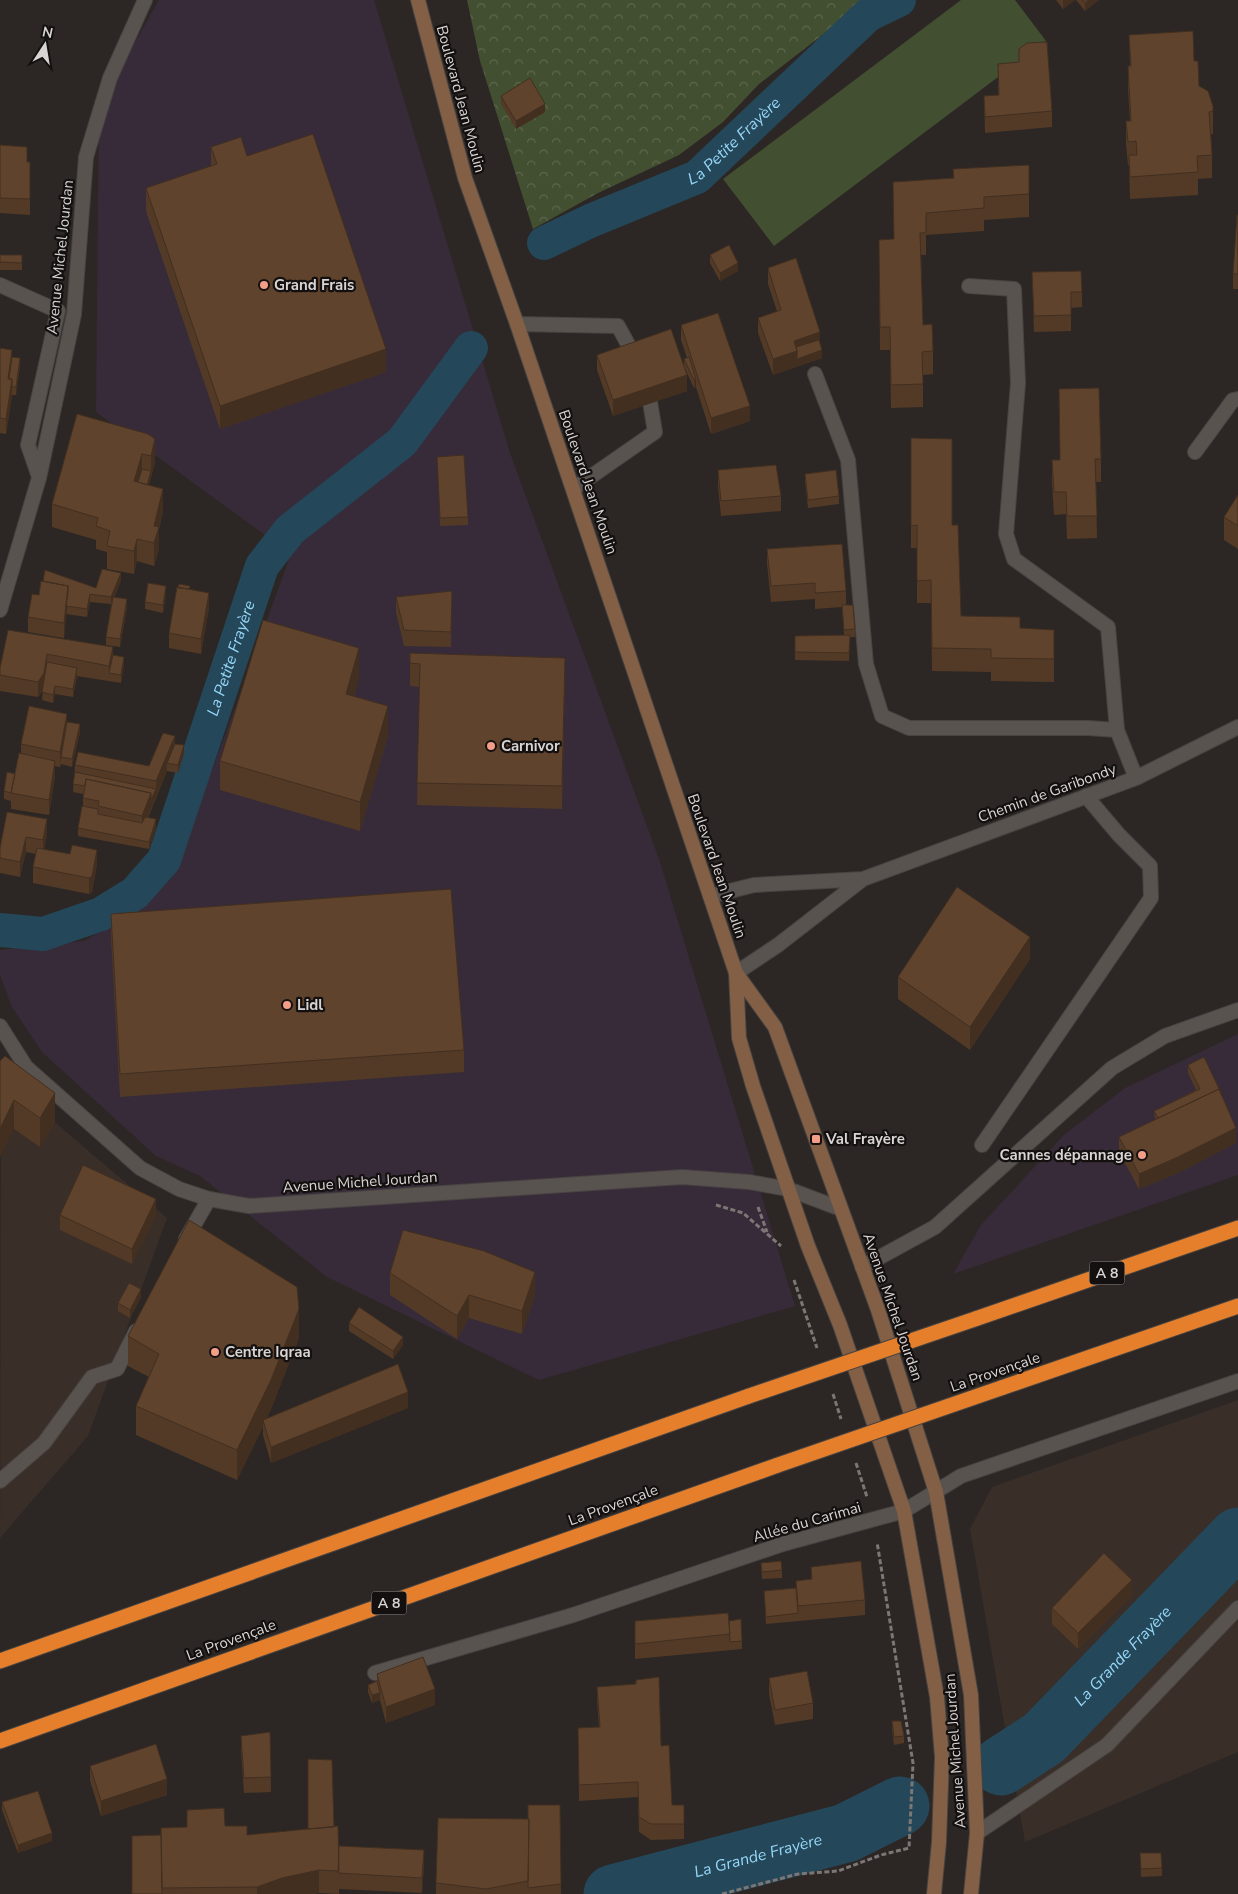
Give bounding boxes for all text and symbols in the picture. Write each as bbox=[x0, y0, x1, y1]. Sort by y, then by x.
north arrow bbox=[20, 20, 70, 70]
text: N bbox=[40, 22, 55, 43]
street label: Boulevard Jean Moulin bbox=[432, 23, 490, 175]
water label: La Petite Frayère bbox=[685, 92, 786, 191]
street label: Avenue Michel Jourdan bbox=[42, 179, 78, 335]
place label: Grand Frais bbox=[274, 275, 354, 295]
marker: Grand Frais bbox=[258, 279, 270, 291]
street label: Boulevard Jean Moulin bbox=[554, 407, 622, 557]
water label: La Petite Frayère bbox=[202, 597, 261, 719]
place label: Carnivor bbox=[501, 736, 560, 756]
marker: Carnivor bbox=[485, 740, 497, 752]
street label: Chemin de Garibondy bbox=[975, 759, 1119, 827]
street label: Boulevard Jean Moulin bbox=[683, 791, 751, 941]
place label: Lidl bbox=[297, 995, 323, 1015]
marker: Lidl bbox=[281, 999, 293, 1011]
place label: Val Frayère bbox=[825, 1129, 905, 1149]
marker: Val Frayère bbox=[810, 1133, 822, 1145]
place label: Cannes dépannage bbox=[1000, 1145, 1132, 1165]
marker: Cannes dépannage bbox=[1136, 1149, 1148, 1161]
street label: Avenue Michel Jourdan bbox=[282, 1167, 438, 1197]
street label: Avenue Michel Jourdan bbox=[858, 1230, 928, 1384]
road number: A 8 bbox=[1090, 1262, 1124, 1284]
place label: Centre Iqraa bbox=[225, 1342, 311, 1362]
marker: Centre Iqraa bbox=[209, 1346, 221, 1358]
street label: La Provençale bbox=[947, 1347, 1043, 1397]
street label: La Provençale bbox=[565, 1480, 661, 1530]
street label: Allée du Carimai bbox=[751, 1497, 863, 1547]
road number: A 8 bbox=[372, 1592, 406, 1615]
water label: La Grande Frayère bbox=[1069, 1601, 1177, 1711]
street label: La Provençale bbox=[183, 1615, 279, 1665]
street label: Avenue Michel Jourdan bbox=[940, 1673, 970, 1829]
water label: La Grande Frayère bbox=[692, 1829, 825, 1883]

